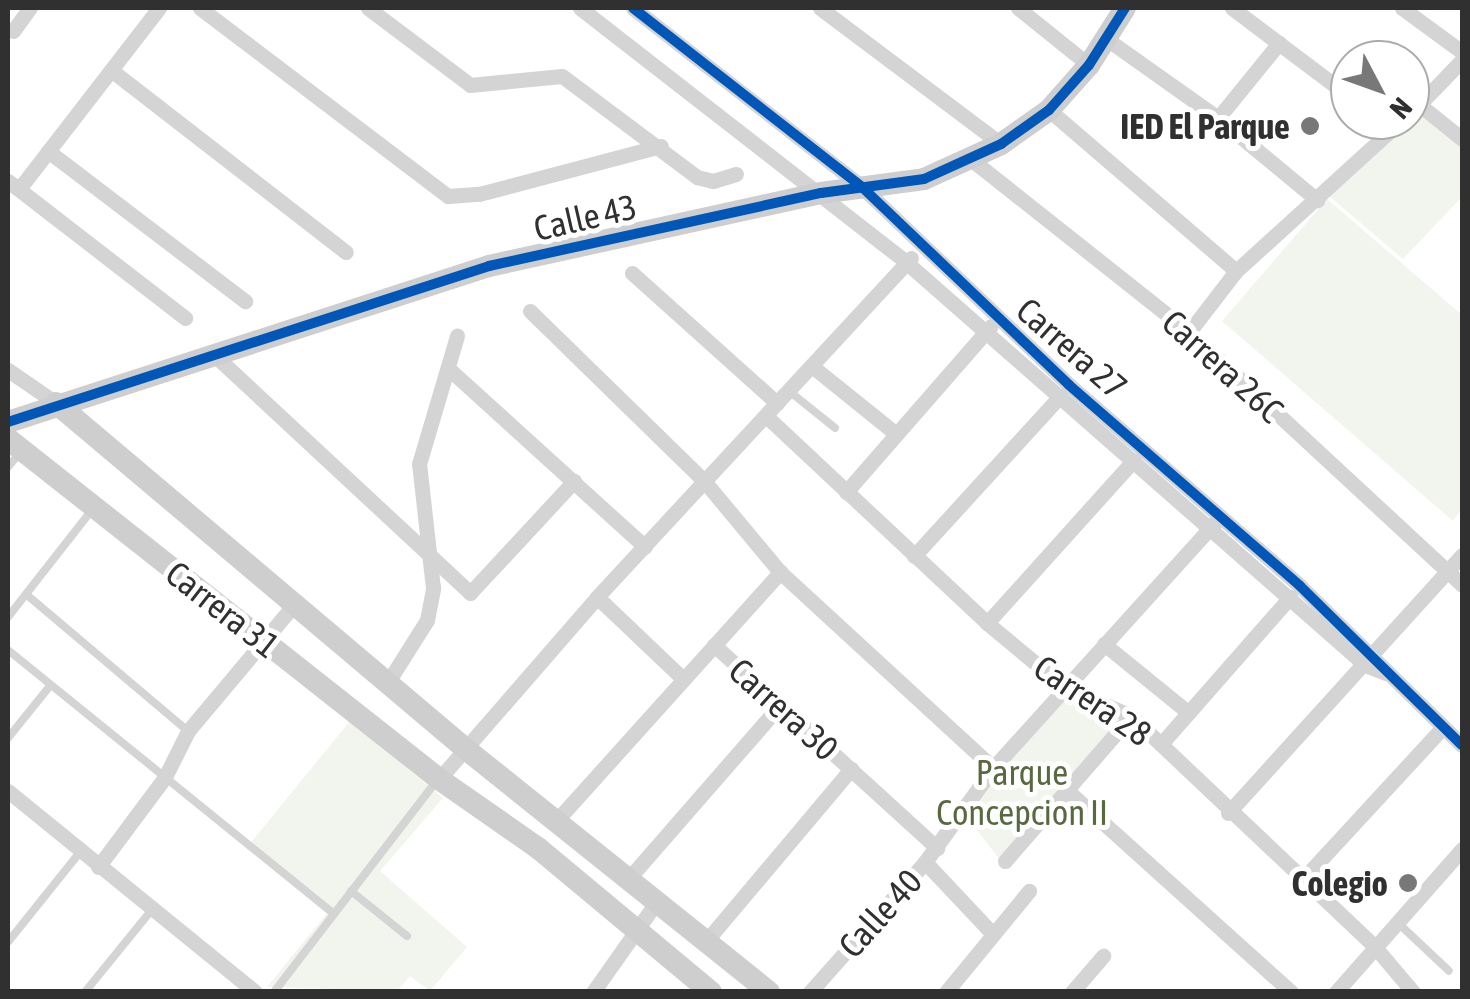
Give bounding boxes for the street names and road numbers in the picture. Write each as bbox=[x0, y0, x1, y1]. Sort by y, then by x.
street label: Calle 43 bbox=[530, 185, 640, 249]
street label: Carrera 27 bbox=[1008, 289, 1136, 407]
street label: Carrera 26C bbox=[1154, 301, 1292, 431]
street label: Carrera 31 bbox=[158, 552, 288, 666]
street label: Carrera 28 bbox=[1026, 646, 1160, 754]
street label: Carrera 30 bbox=[721, 649, 847, 769]
street label: Calle 40 bbox=[830, 860, 930, 966]

